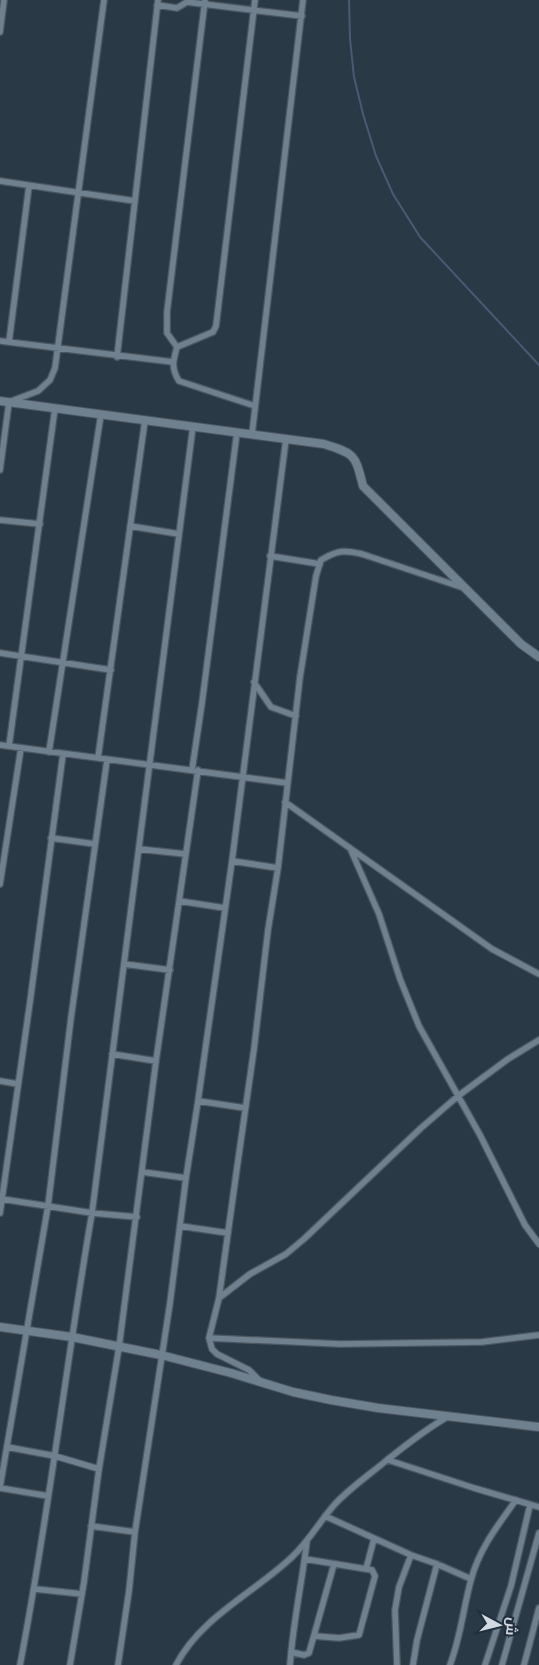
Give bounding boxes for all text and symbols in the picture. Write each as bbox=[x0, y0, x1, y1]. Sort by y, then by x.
north arrow bbox=[474, 1600, 524, 1650]
text: ش bbox=[502, 1617, 522, 1637]

